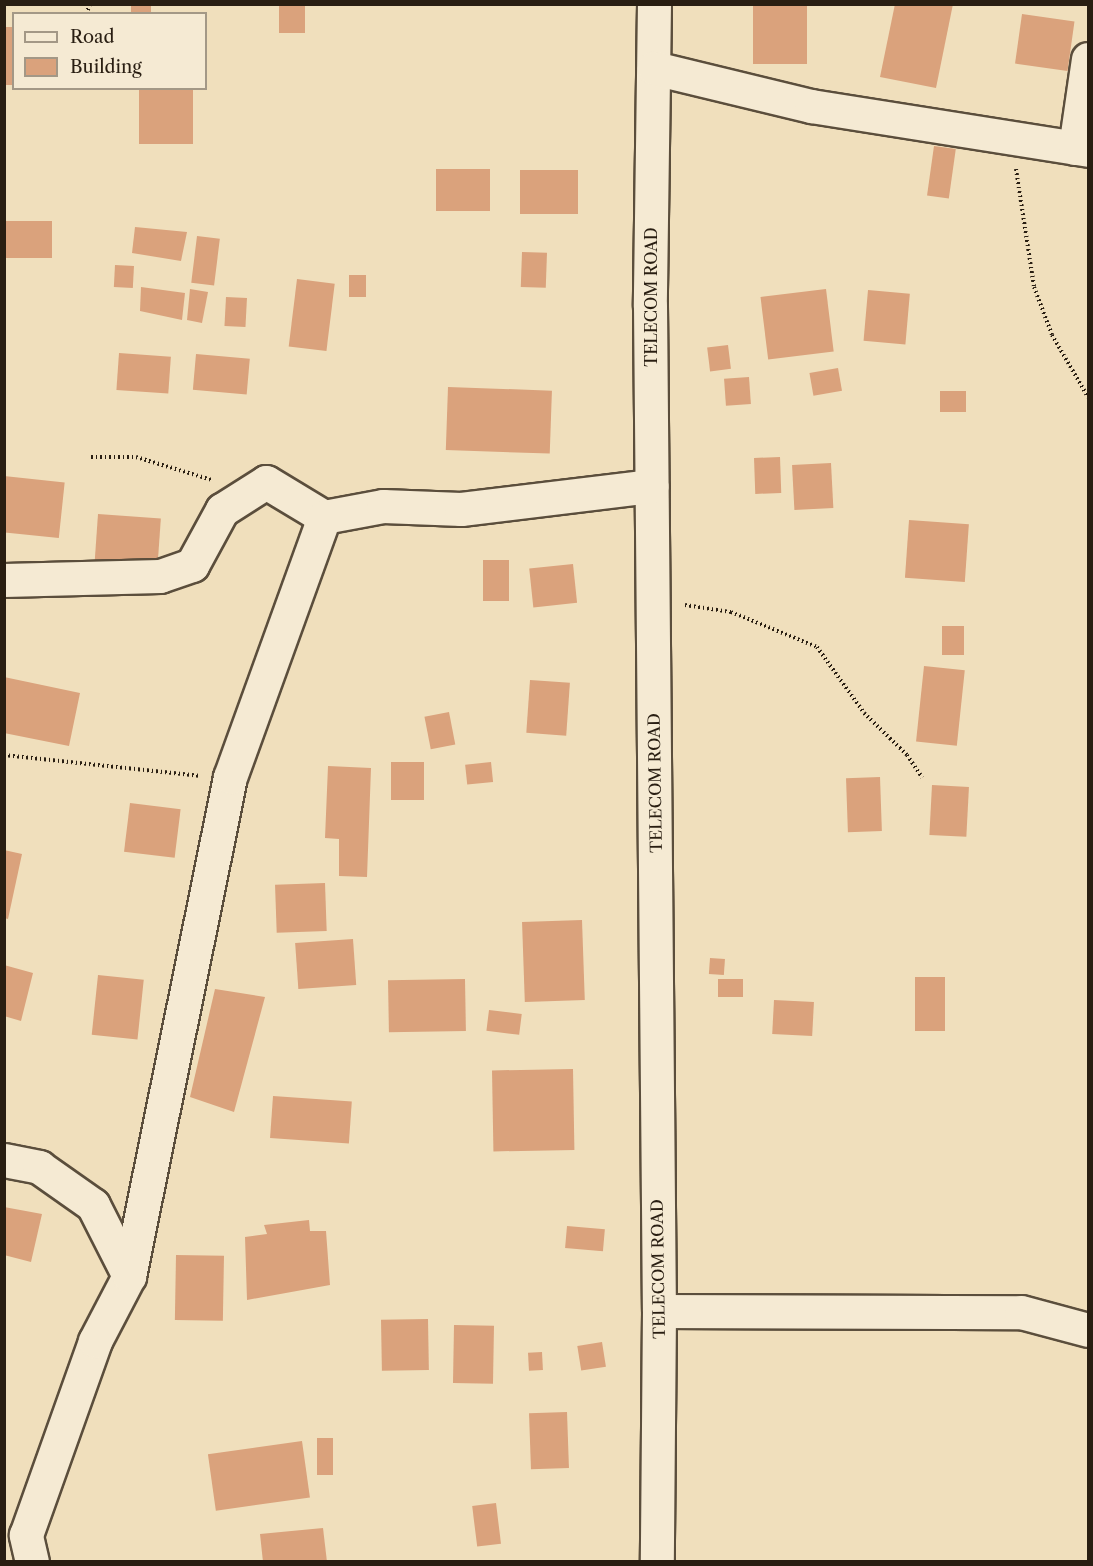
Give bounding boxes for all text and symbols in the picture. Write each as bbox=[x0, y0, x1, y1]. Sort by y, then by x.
legend bbox=[12, 12, 207, 90]
text: Road bbox=[70, 26, 115, 48]
text: Building bbox=[70, 56, 142, 78]
street label: TELECOM ROAD bbox=[641, 227, 661, 367]
street label: TELECOM ROAD bbox=[644, 713, 666, 853]
street label: TELECOM ROAD bbox=[647, 1199, 669, 1339]

